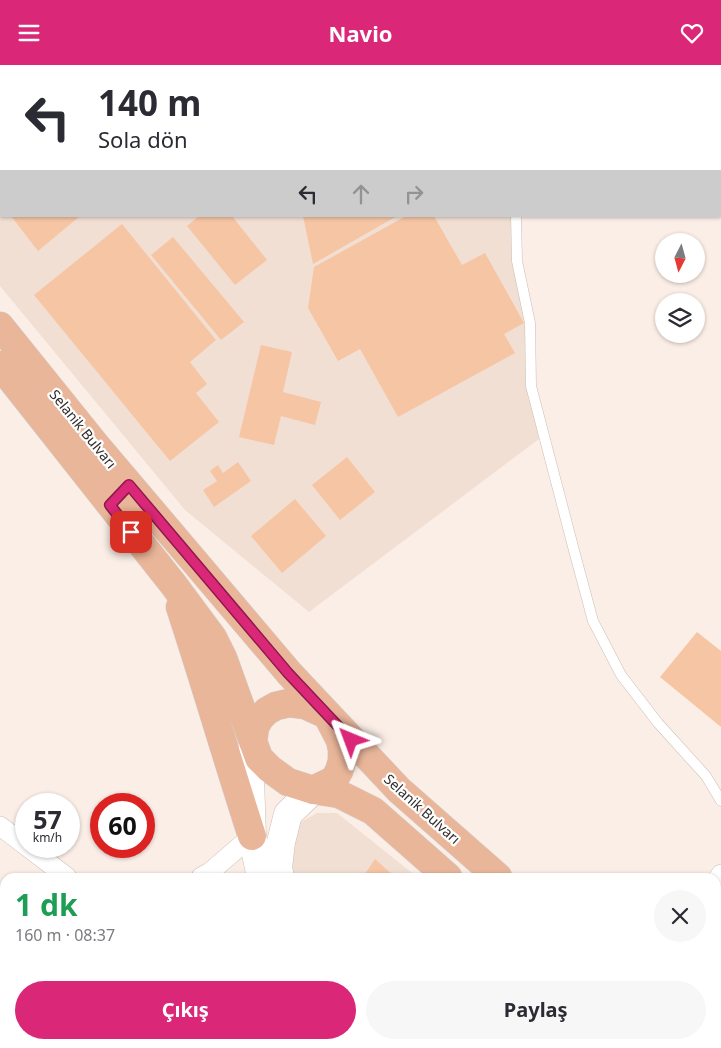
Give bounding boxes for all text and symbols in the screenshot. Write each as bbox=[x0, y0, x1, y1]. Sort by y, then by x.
text: Navio bbox=[329, 18, 392, 48]
icon: menu bbox=[15, 19, 43, 47]
icon: heart bbox=[678, 19, 706, 47]
text: 140 m bbox=[98, 79, 201, 126]
icon: left bbox=[15, 85, 80, 150]
text: Sola dön bbox=[98, 124, 188, 154]
icon: left bbox=[294, 180, 322, 208]
icon: ahead bbox=[347, 180, 375, 208]
icon: right bbox=[400, 180, 428, 208]
north arrow bbox=[655, 233, 705, 283]
map controls bbox=[655, 233, 705, 343]
button: layers bbox=[655, 293, 705, 343]
street label: Selanik Bulvarı bbox=[46, 385, 121, 472]
pin bbox=[110, 511, 152, 553]
icon: arrive bbox=[117, 518, 145, 546]
position arrow bbox=[324, 713, 376, 765]
street label: Selanik Bulvarı bbox=[380, 769, 464, 848]
speed limit sign: 60 bbox=[90, 793, 155, 858]
text: 57 bbox=[33, 802, 62, 836]
text: km/h bbox=[33, 829, 62, 846]
text: 1 dk bbox=[15, 884, 78, 925]
button: close bbox=[654, 890, 706, 942]
text: 160 m · 08:37 bbox=[15, 924, 115, 946]
button: Çıkış bbox=[15, 981, 356, 1039]
button: Paylaş bbox=[366, 981, 706, 1039]

